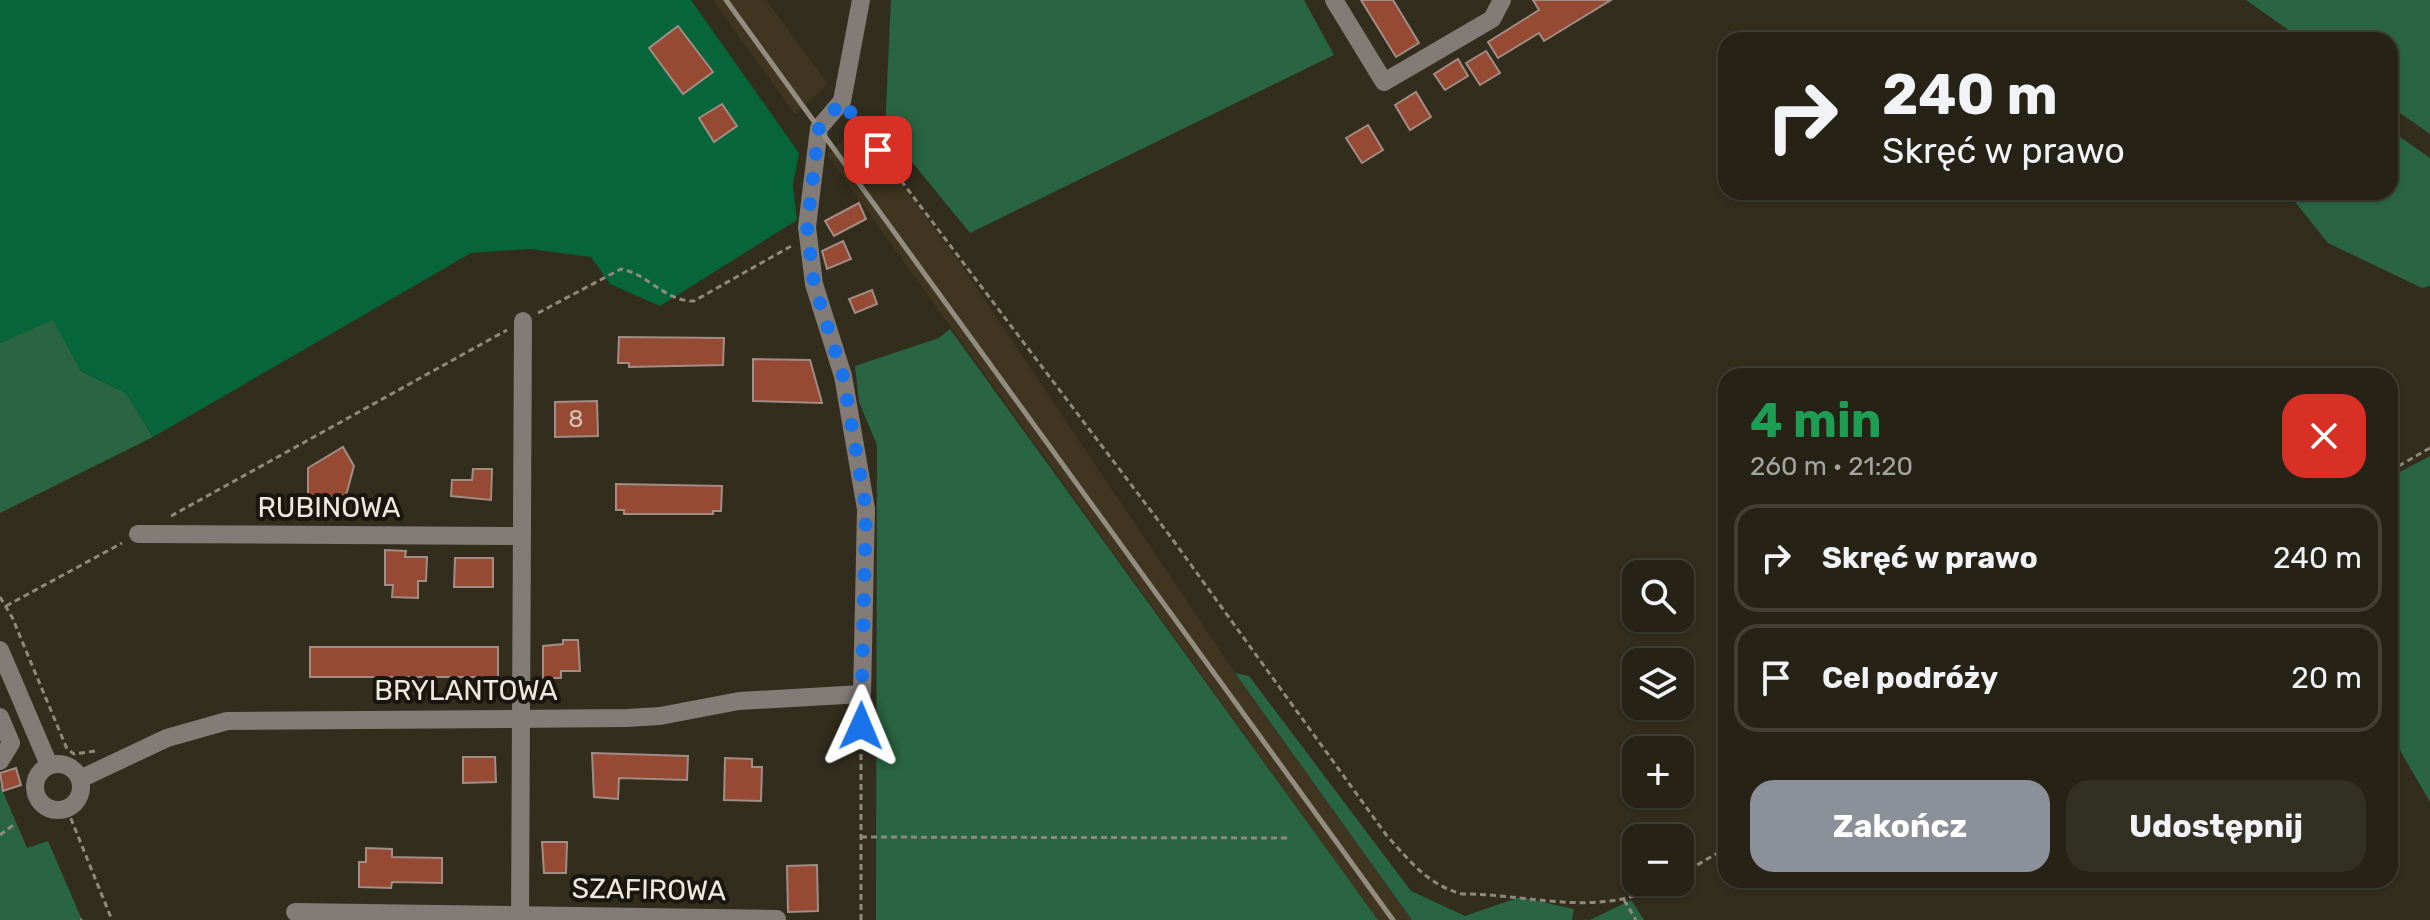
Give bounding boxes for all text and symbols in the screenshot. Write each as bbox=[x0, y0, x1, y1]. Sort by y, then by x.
text: 240 m bbox=[1882, 62, 2058, 128]
icon: right bbox=[1750, 64, 1854, 168]
pin bbox=[844, 116, 912, 184]
icon: arrive bbox=[856, 128, 900, 172]
text: Skręć w prawo bbox=[1882, 129, 2125, 172]
text: 4 min bbox=[1750, 392, 1882, 449]
button: close bbox=[2282, 394, 2366, 478]
house number: 8 bbox=[568, 405, 584, 433]
text: 260 m · 21:20 bbox=[1750, 451, 1913, 482]
street label: RUBINOWA bbox=[258, 491, 401, 524]
icon: right bbox=[1754, 536, 1798, 580]
text: Skręć w prawo bbox=[1822, 540, 2038, 576]
text: 240 m bbox=[2273, 540, 2362, 576]
map controls bbox=[1622, 560, 1694, 896]
button: search bbox=[1622, 560, 1694, 632]
button: layers bbox=[1622, 648, 1694, 720]
icon: arrive bbox=[1754, 656, 1798, 700]
text: Cel podróży bbox=[1822, 660, 1998, 696]
text: 20 m bbox=[2291, 660, 2362, 696]
street label: BRYLANTOWA bbox=[374, 674, 558, 707]
position arrow bbox=[819, 684, 903, 768]
button: + bbox=[1622, 736, 1694, 808]
button: Zakończ bbox=[1750, 780, 2050, 872]
button: Udostępnij bbox=[2066, 780, 2366, 872]
button: − bbox=[1622, 824, 1694, 896]
street label: SZAFIROWA bbox=[571, 872, 727, 907]

